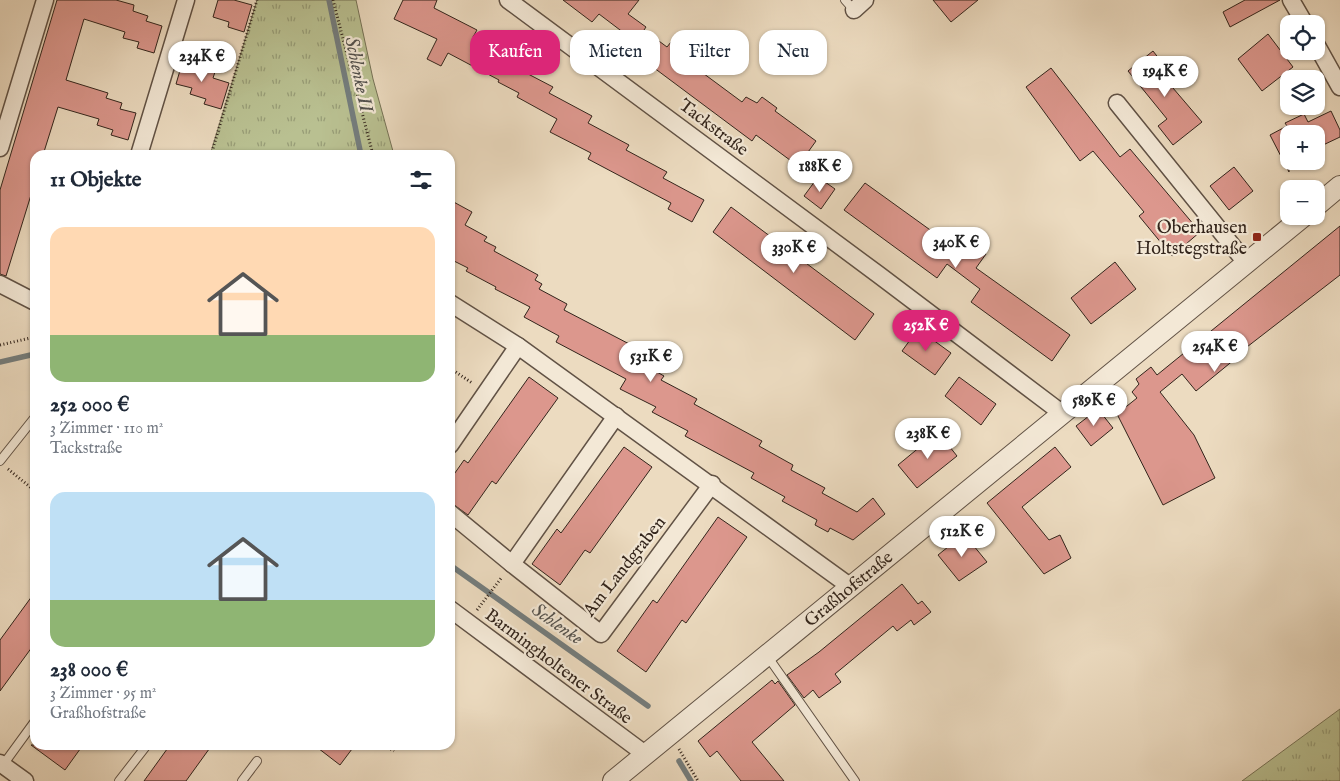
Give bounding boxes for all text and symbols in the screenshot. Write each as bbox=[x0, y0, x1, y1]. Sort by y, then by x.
map controls bbox=[1280, 15, 1325, 225]
button: locate bbox=[1280, 15, 1325, 60]
chip: Kaufen bbox=[470, 30, 560, 75]
chip: Mieten bbox=[570, 30, 660, 75]
chip: Filter bbox=[670, 30, 749, 75]
chip: Neu bbox=[759, 30, 827, 75]
water label: Schlenke II bbox=[338, 35, 378, 116]
pin: 234K € bbox=[161, 41, 243, 83]
text: 234K € bbox=[179, 47, 225, 67]
pin: 194K € bbox=[1124, 56, 1206, 98]
text: 194K € bbox=[1142, 62, 1188, 82]
button: layers bbox=[1280, 70, 1325, 115]
street label: Tackstraße bbox=[674, 95, 752, 162]
button: + bbox=[1280, 125, 1325, 170]
pin: 188K € bbox=[779, 150, 861, 193]
text: 188K € bbox=[799, 157, 841, 177]
icon: filters bbox=[407, 166, 435, 194]
text: 11 Objekte bbox=[50, 167, 141, 194]
button: − bbox=[1280, 180, 1325, 225]
place label: Oberhausen Holtstegstraße bbox=[1136, 217, 1247, 261]
pin: 340K € bbox=[915, 226, 997, 269]
marker: Oberhausen Holtstegstraße bbox=[1251, 231, 1263, 243]
pin: 330K € bbox=[753, 232, 835, 274]
text: 340K € bbox=[933, 233, 979, 253]
text: 330K € bbox=[772, 238, 816, 258]
icon: home bbox=[198, 259, 288, 349]
pin: 252K € bbox=[885, 310, 967, 352]
text: 252K € bbox=[903, 316, 949, 336]
pin: 254K € bbox=[1174, 330, 1256, 373]
text: 254K € bbox=[1192, 337, 1238, 357]
pin: 531K € bbox=[610, 340, 692, 383]
text: 531K € bbox=[630, 347, 672, 367]
pin: 589K € bbox=[1053, 384, 1135, 427]
text: 589K € bbox=[1072, 391, 1116, 411]
text: 252 000 € bbox=[50, 392, 130, 419]
pin: 238K € bbox=[887, 418, 969, 460]
text: 3 Zimmer · 110 m² bbox=[50, 419, 163, 439]
text: 238K € bbox=[906, 424, 950, 444]
text: Tackstraße bbox=[50, 439, 122, 459]
street label: Am Landgraben bbox=[578, 512, 672, 623]
pin: 512K € bbox=[921, 516, 1003, 558]
text: 512K € bbox=[940, 522, 984, 542]
icon: home bbox=[198, 524, 288, 614]
street label: Graßhofstraße bbox=[800, 547, 898, 633]
water label: Schlenke bbox=[527, 598, 588, 651]
street label: Barmingholtener Straße bbox=[480, 604, 636, 730]
text: 238 000 € bbox=[50, 657, 128, 684]
text: 3 Zimmer · 95 m² bbox=[50, 684, 156, 704]
text: Graßhofstraße bbox=[50, 704, 146, 724]

